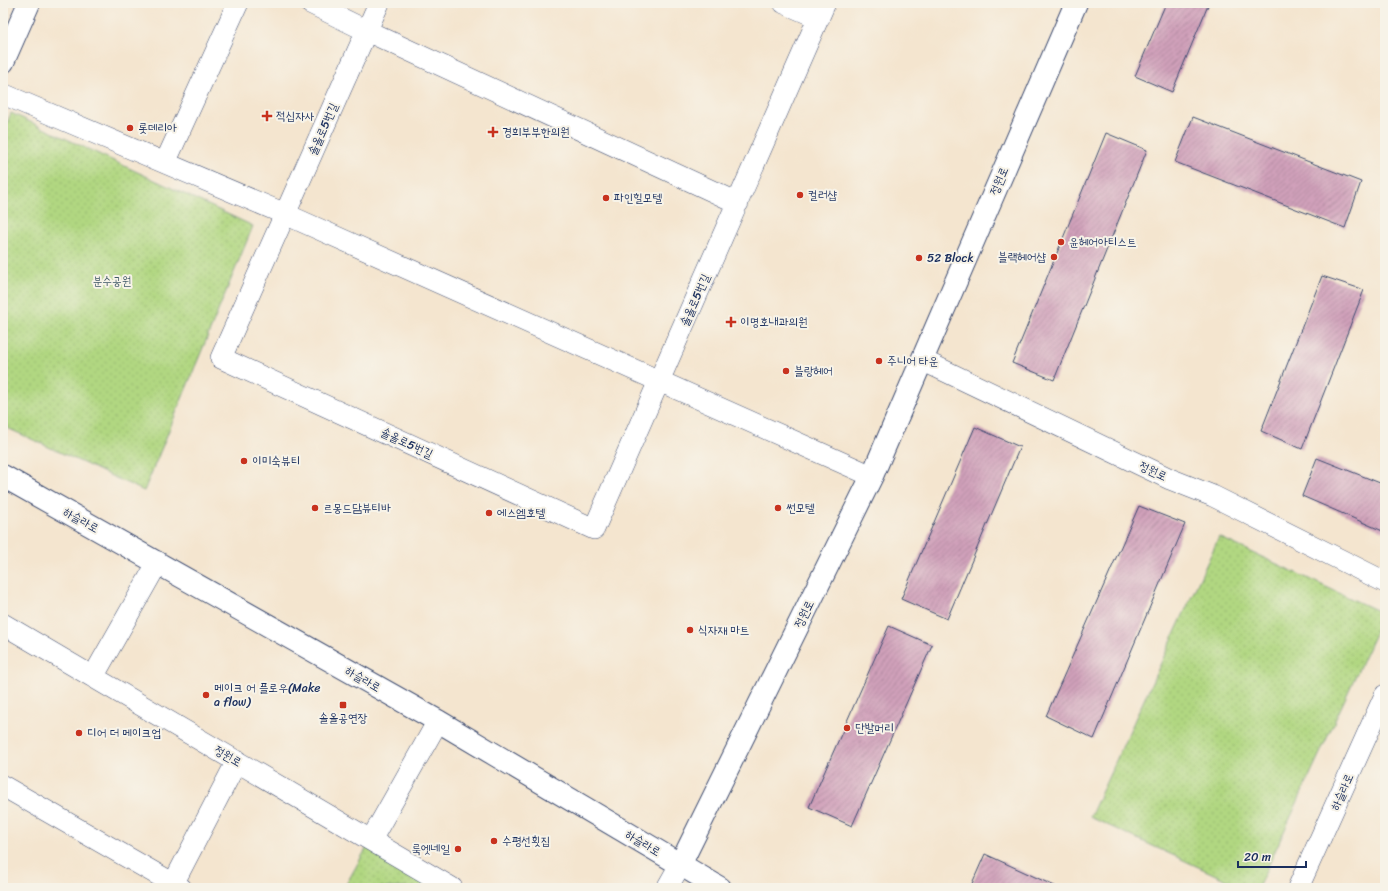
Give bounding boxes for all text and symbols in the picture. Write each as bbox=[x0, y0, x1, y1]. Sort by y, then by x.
street label: 솔올로5번길 bbox=[302, 99, 344, 159]
place label: 적십자사 bbox=[276, 105, 315, 127]
marker: 적십자사 bbox=[261, 110, 273, 122]
place label: 롯데리아 bbox=[138, 117, 177, 139]
place label: 경희부부한의원 bbox=[502, 121, 570, 143]
marker: 롯데리아 bbox=[125, 123, 135, 133]
marker: 경희부부한의원 bbox=[487, 126, 499, 138]
street label: 정원로 bbox=[983, 163, 1015, 199]
place label: 컬러샵 bbox=[808, 184, 837, 206]
place label: 파인힐모텔 bbox=[614, 187, 663, 209]
marker: 컬러샵 bbox=[795, 190, 805, 200]
marker: 파인힐모텔 bbox=[601, 193, 611, 203]
place label: 윤헤어아티스트 bbox=[1069, 231, 1137, 253]
marker: 윤헤어아티스트 bbox=[1056, 237, 1066, 247]
place label: 블랙헤어샵 bbox=[998, 246, 1046, 268]
place label: 52 Block bbox=[927, 247, 974, 269]
marker: 블랙헤어샵 bbox=[1049, 252, 1059, 262]
marker: 52 Block bbox=[914, 253, 924, 263]
park label: 분수공원 bbox=[93, 270, 131, 292]
street label: 솔올로5번길 bbox=[674, 270, 716, 330]
place label: 이명호내과의원 bbox=[740, 311, 808, 333]
marker: 이명호내과의원 bbox=[725, 316, 737, 328]
place label: 주니어 타운 bbox=[887, 350, 938, 372]
marker: 주니어 타운 bbox=[874, 356, 884, 366]
place label: 블랑헤어 bbox=[794, 360, 833, 382]
marker: 블랑헤어 bbox=[781, 366, 791, 376]
street label: 솔올로5번길 bbox=[377, 421, 437, 465]
place label: 이미숙뷰티 bbox=[252, 450, 300, 472]
street label: 정원로 bbox=[1135, 455, 1171, 487]
marker: 이미숙뷰티 bbox=[239, 456, 249, 466]
place label: 르몽드담뷰티바 bbox=[323, 497, 391, 519]
place label: 썬모텔 bbox=[786, 497, 815, 519]
street label: 하슬라로 bbox=[59, 501, 103, 539]
place label: 에스엠호텔 bbox=[497, 502, 546, 524]
marker: 르몽드담뷰티바 bbox=[310, 503, 320, 513]
marker: 썬모텔 bbox=[773, 503, 783, 513]
marker: 에스엠호텔 bbox=[484, 508, 494, 518]
street label: 정원로 bbox=[788, 596, 820, 632]
place label: 식자재 마트 bbox=[698, 619, 749, 641]
marker: 식자재 마트 bbox=[685, 625, 695, 635]
street label: 하슬라로 bbox=[341, 660, 385, 698]
place label: 메이크 어 플로우(Make a flow) bbox=[214, 677, 320, 713]
marker: 메이크 어 플로우(Make a flow) bbox=[201, 690, 211, 700]
marker: 솔올공연장 bbox=[338, 700, 348, 710]
place label: 솔올공연장 bbox=[319, 707, 367, 729]
place label: 단발머리 bbox=[855, 717, 894, 739]
place label: 디어 더 메이크업 bbox=[87, 722, 161, 744]
marker: 단발머리 bbox=[842, 723, 852, 733]
marker: 디어 더 메이크업 bbox=[74, 728, 84, 738]
street label: 정원로 bbox=[210, 739, 246, 773]
street label: 하슬라로 bbox=[1324, 770, 1360, 814]
street label: 하슬라로 bbox=[621, 824, 665, 862]
place label: 수평선횟집 bbox=[502, 830, 550, 852]
marker: 수평선횟집 bbox=[489, 836, 499, 846]
place label: 룩엣네일 bbox=[411, 838, 450, 860]
scale bar bbox=[1238, 843, 1306, 869]
marker: 룩엣네일 bbox=[453, 844, 463, 854]
text: 20 m bbox=[1244, 846, 1271, 868]

